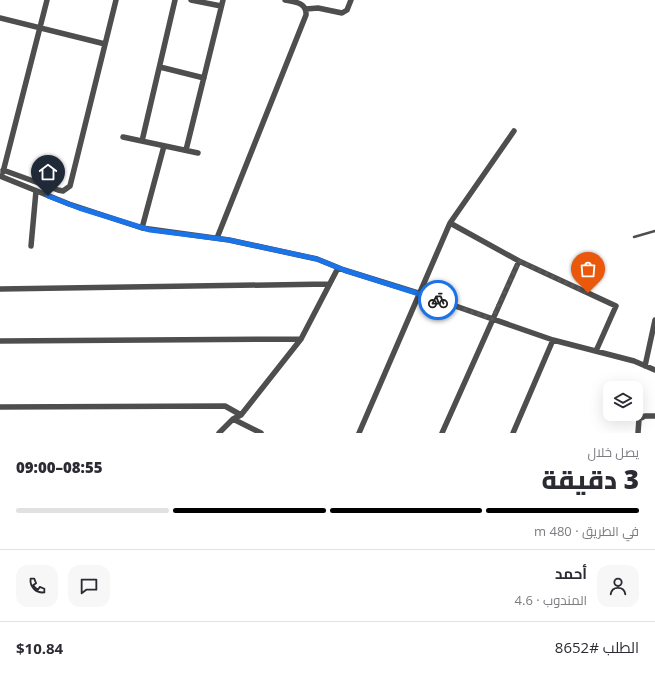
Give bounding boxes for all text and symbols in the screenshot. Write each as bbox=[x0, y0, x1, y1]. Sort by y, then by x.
pin bbox=[31, 155, 65, 196]
icon: home bbox=[37, 161, 59, 183]
pin bbox=[571, 252, 605, 293]
icon: bag bbox=[577, 258, 599, 280]
courier bbox=[418, 280, 458, 320]
icon: bike bbox=[427, 289, 449, 311]
map controls bbox=[603, 381, 643, 421]
button: layers bbox=[603, 381, 643, 421]
text: يصل خلال bbox=[587, 443, 639, 461]
text: 08:55–09:00 bbox=[16, 457, 103, 477]
text: 3 دقيقة bbox=[542, 461, 639, 497]
text: في الطريق · 480 m bbox=[534, 522, 639, 540]
text: أحمد bbox=[555, 563, 587, 583]
button: phone bbox=[16, 565, 58, 607]
button: chat bbox=[68, 565, 110, 607]
button: person bbox=[597, 565, 639, 607]
text: المندوب · 4.6 bbox=[515, 591, 587, 609]
text: الطلب #8652 bbox=[555, 637, 639, 657]
text: $10.84 bbox=[16, 638, 63, 658]

